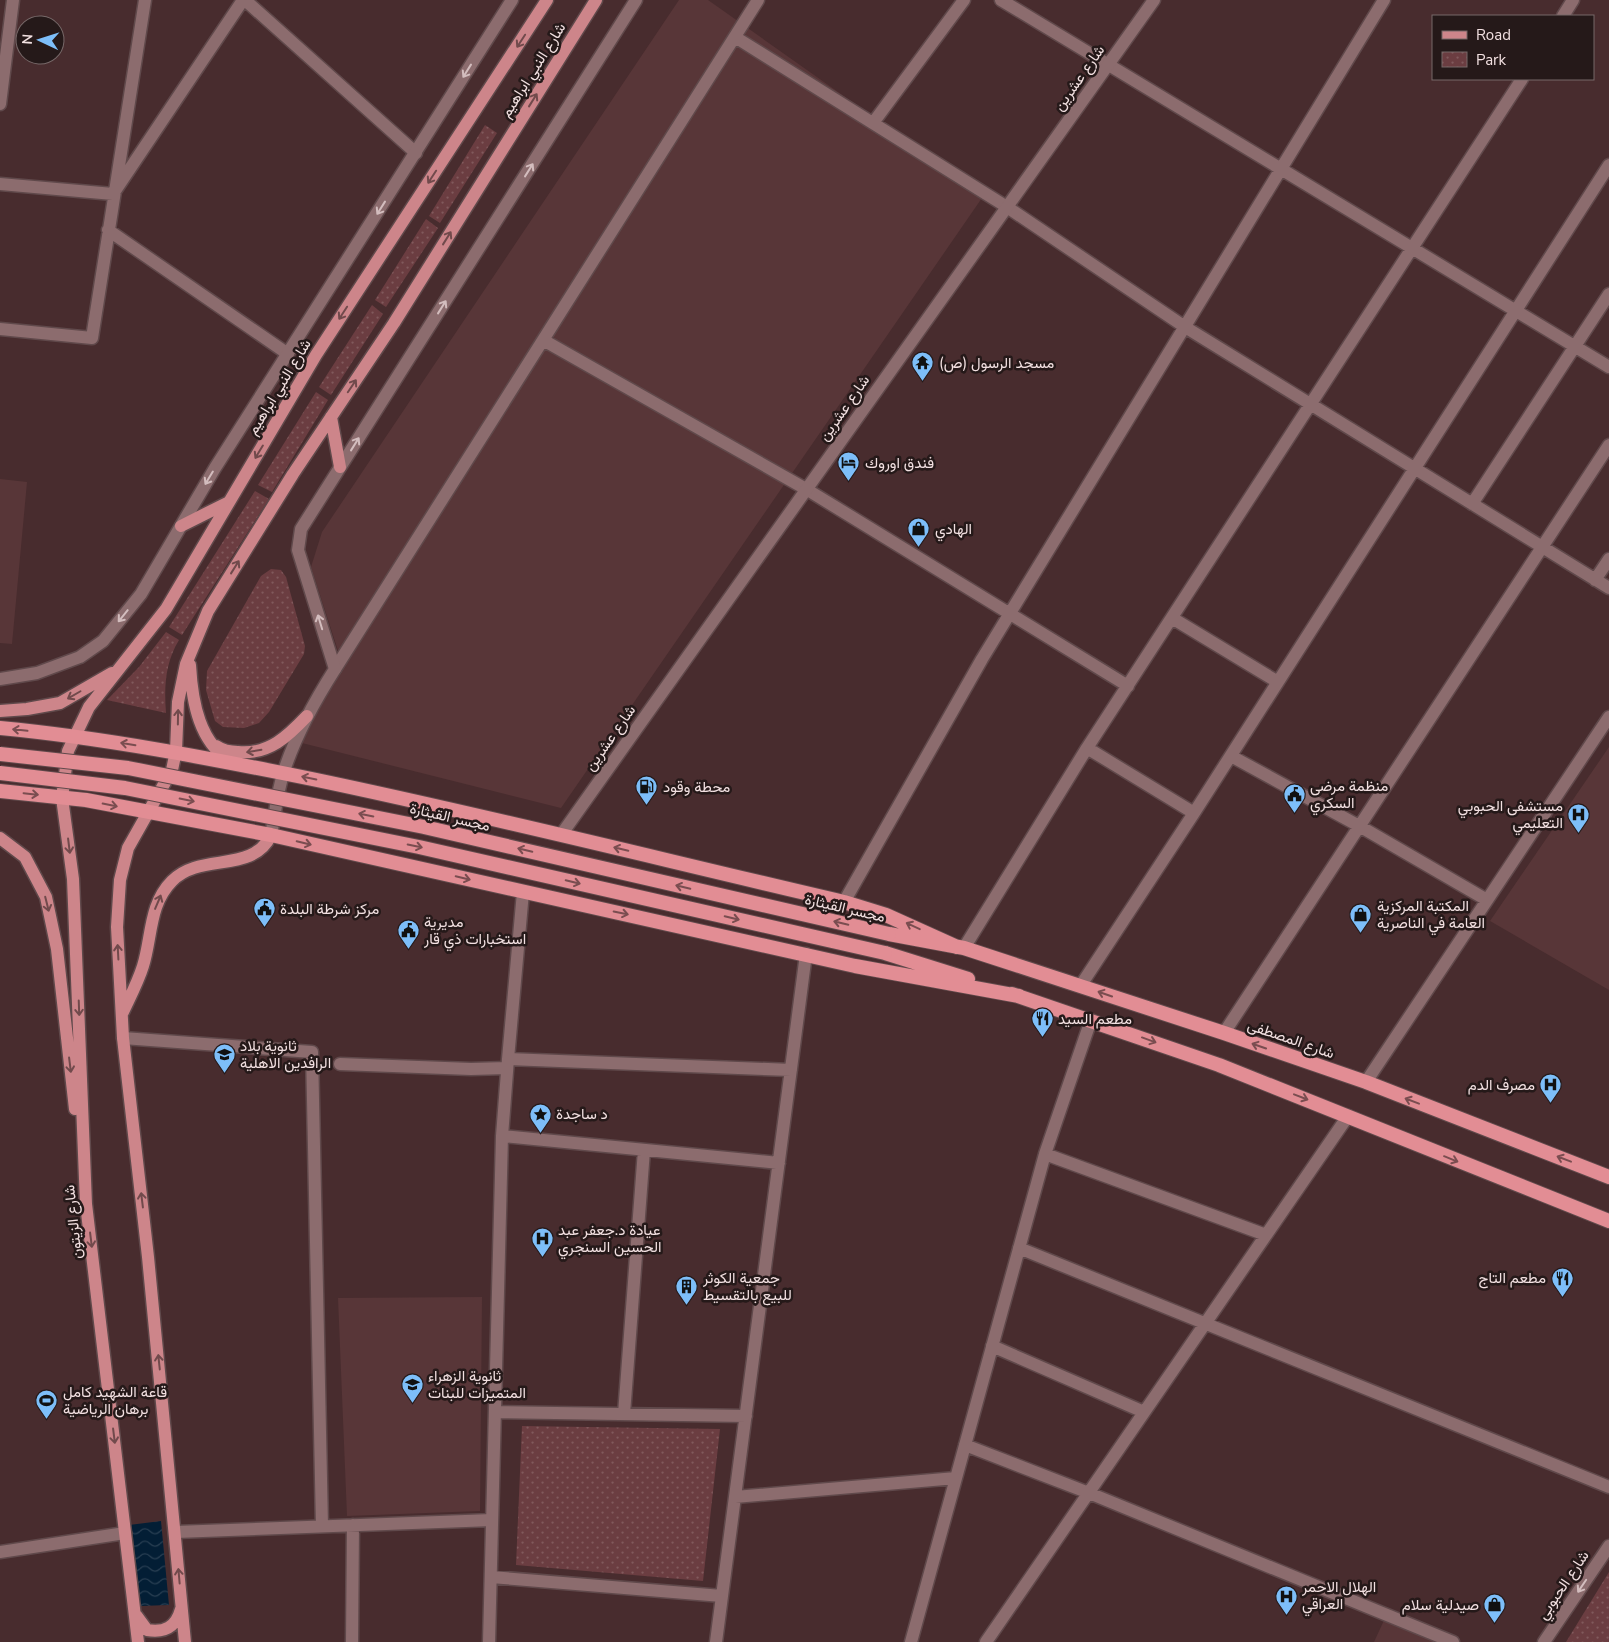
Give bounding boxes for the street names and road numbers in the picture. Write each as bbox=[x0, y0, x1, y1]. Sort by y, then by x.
street label: شارع النبي ابراهيم bbox=[496, 19, 573, 123]
street label: شارع عشرين bbox=[1049, 41, 1110, 116]
street label: شارع النبي ابراهيم bbox=[242, 335, 318, 440]
street label: شارع عشرين bbox=[814, 371, 875, 446]
street label: شارع عشرين bbox=[580, 701, 641, 776]
street label: مجسر القيثارة bbox=[408, 798, 492, 836]
street label: مجسر القيثارة bbox=[803, 889, 887, 927]
street label: شارع المصطفى bbox=[1245, 1015, 1337, 1064]
street label: شارع الزيتون bbox=[59, 1184, 88, 1260]
street label: شارع الحبوبي bbox=[1532, 1546, 1596, 1625]

